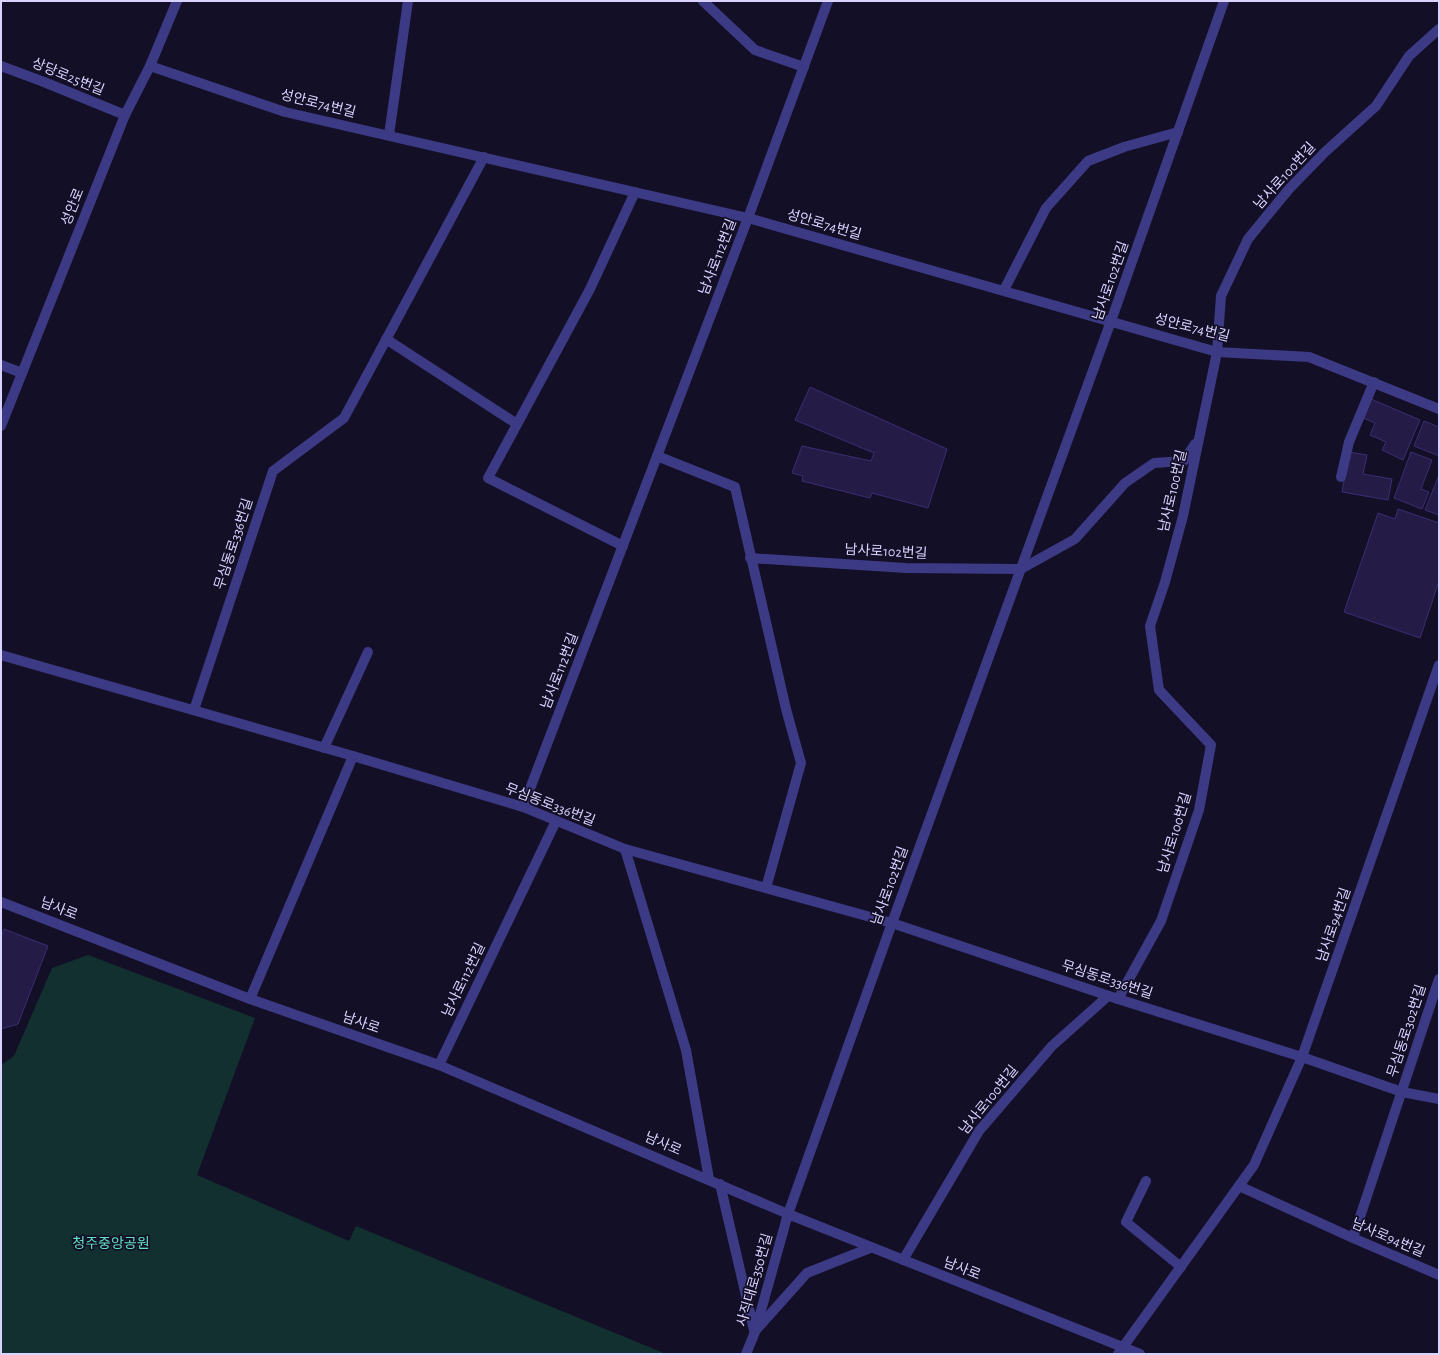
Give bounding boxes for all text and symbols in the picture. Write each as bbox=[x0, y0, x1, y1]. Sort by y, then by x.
street label: 상당로25번길 bbox=[30, 55, 107, 98]
street label: 성안로74번길 bbox=[279, 87, 357, 120]
street label: 남사로100번길 bbox=[1251, 139, 1318, 212]
street label: 성안로 bbox=[58, 186, 87, 228]
street label: 성안로74번길 bbox=[785, 207, 863, 242]
street label: 남사로112번길 bbox=[696, 217, 739, 297]
street label: 남사로102번길 bbox=[1090, 239, 1131, 323]
street label: 성안로74번길 bbox=[1153, 311, 1231, 344]
street label: 남사로100번길 bbox=[1156, 448, 1189, 533]
street label: 무심동로336번길 bbox=[212, 496, 255, 592]
street label: 남사로102번길 bbox=[844, 542, 928, 561]
street label: 남사로112번길 bbox=[538, 631, 581, 711]
street label: 무심동로336번길 bbox=[503, 780, 597, 829]
street label: 남사로100번길 bbox=[1155, 790, 1194, 875]
street label: 남사로102번길 bbox=[868, 844, 911, 927]
street label: 남사로94번길 bbox=[1314, 886, 1353, 964]
street label: 남사로 bbox=[38, 895, 80, 923]
street label: 남사로112번길 bbox=[439, 940, 488, 1019]
street label: 무심동로336번길 bbox=[1059, 958, 1155, 1001]
street label: 무심동로302번길 bbox=[1384, 982, 1429, 1079]
street label: 남사로 bbox=[340, 1009, 382, 1036]
street label: 남사로100번길 bbox=[956, 1062, 1021, 1137]
street label: 남사로 bbox=[642, 1129, 684, 1158]
street label: 남사로94번길 bbox=[1349, 1215, 1427, 1260]
street label: 사직대로350번길 bbox=[734, 1232, 775, 1328]
park label: 청주중앙공원 bbox=[72, 1236, 150, 1251]
street label: 남사로 bbox=[941, 1255, 983, 1283]

